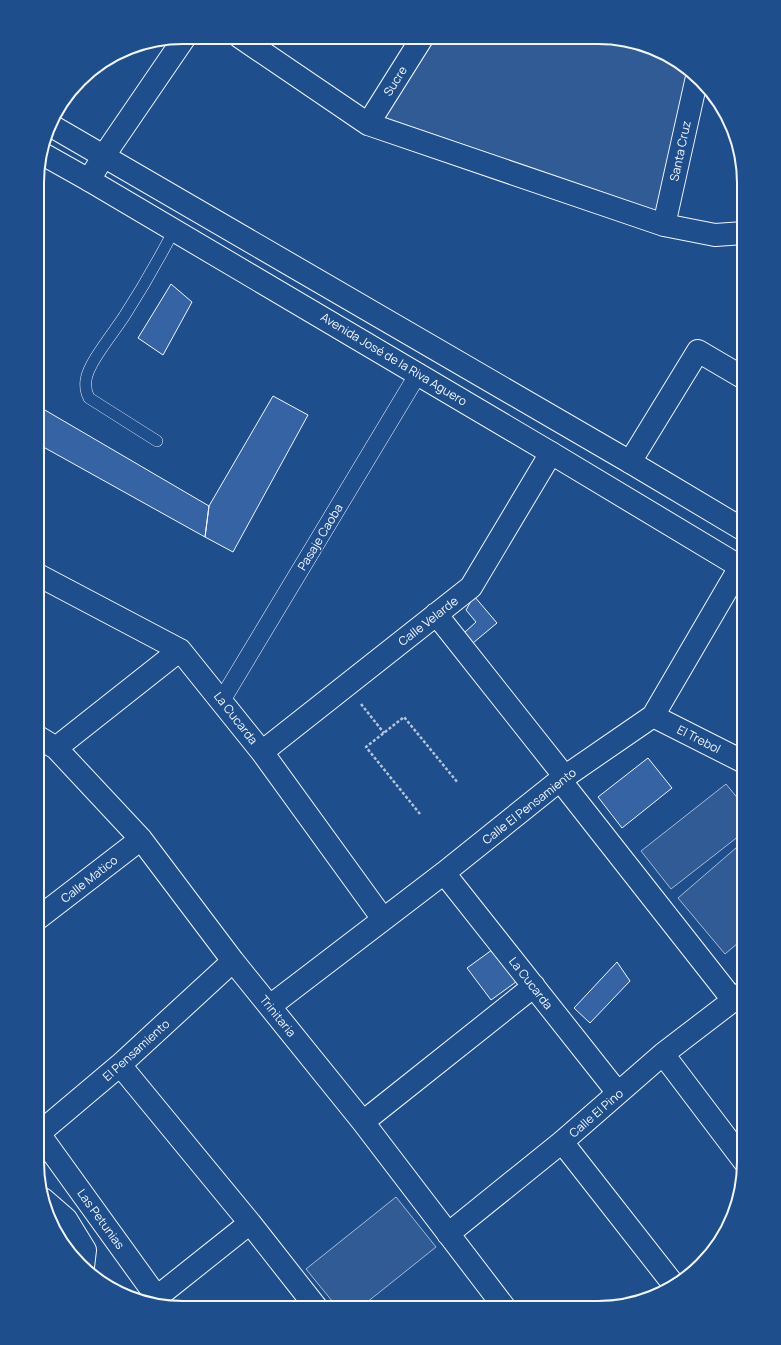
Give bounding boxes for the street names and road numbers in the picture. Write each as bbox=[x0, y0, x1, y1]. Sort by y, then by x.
street label: Sucre bbox=[379, 63, 411, 99]
street label: Santa Cruz bbox=[665, 119, 695, 183]
street label: Avenida José de la Riva Aguero bbox=[318, 308, 470, 410]
street label: Pasaje Caoba bbox=[293, 500, 347, 574]
street label: Calle Velarde bbox=[395, 592, 461, 650]
street label: La Cucarda bbox=[210, 688, 262, 748]
street label: El Trebol bbox=[674, 721, 724, 757]
street label: Calle El Pensamiento bbox=[478, 764, 580, 848]
street label: Calle Matico bbox=[57, 851, 121, 907]
street label: La Cucarda bbox=[505, 953, 557, 1013]
street label: Trinitaria bbox=[256, 992, 300, 1040]
street label: El Pensamiento bbox=[99, 1015, 173, 1085]
street label: Calle El Pino bbox=[565, 1085, 627, 1141]
street label: Las Petunias bbox=[73, 1185, 129, 1253]

